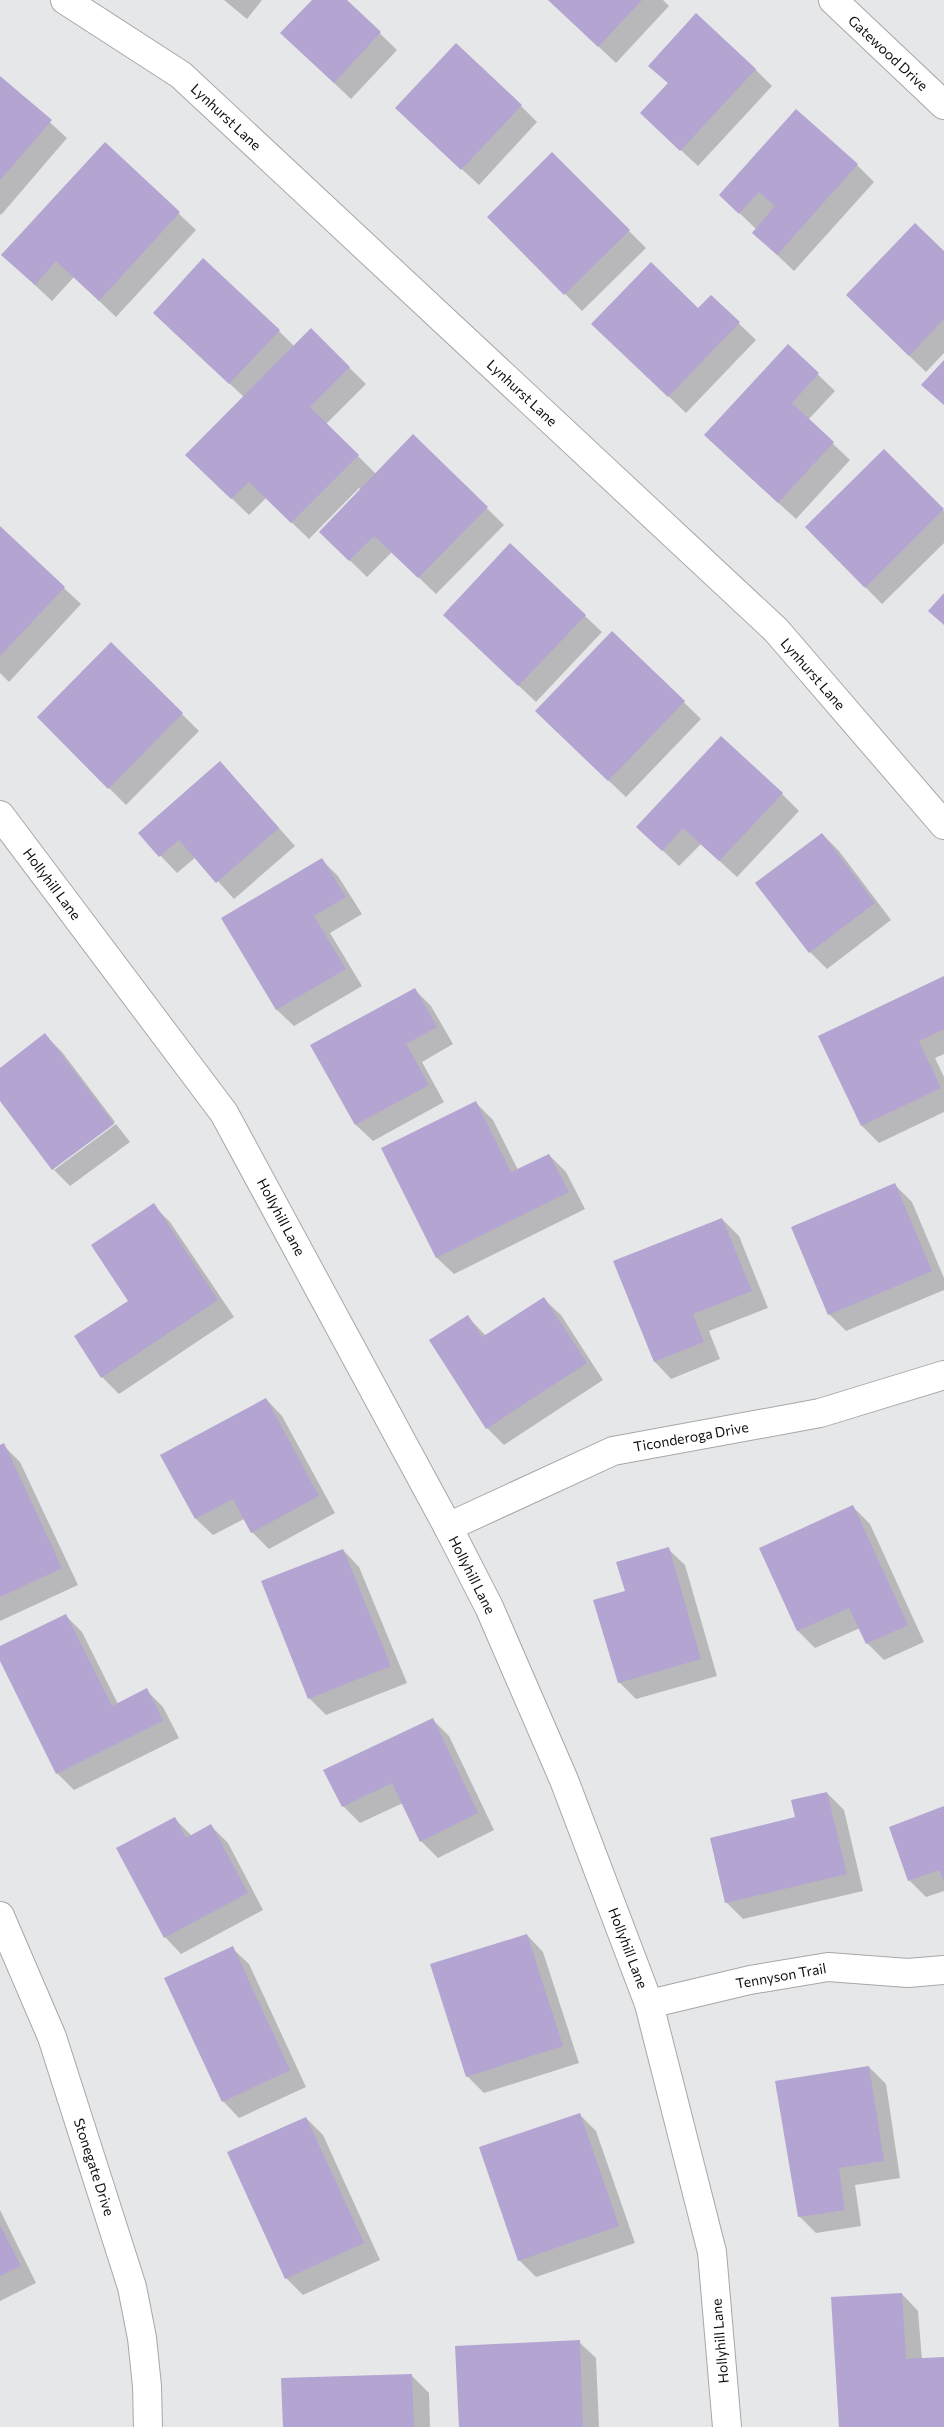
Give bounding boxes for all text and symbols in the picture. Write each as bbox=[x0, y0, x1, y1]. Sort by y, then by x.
street label: Gatewood Drive bbox=[845, 11, 932, 94]
street label: Lynhurst Lane bbox=[188, 80, 265, 153]
street label: Lynhurst Lane bbox=[484, 356, 561, 429]
street label: Lynhurst Lane bbox=[778, 634, 849, 713]
street label: Hollyhill Lane bbox=[20, 844, 85, 923]
street label: Hollyhill Lane bbox=[254, 1175, 309, 1258]
street label: Ticonderoga Drive bbox=[632, 1418, 750, 1455]
street label: Hollyhill Lane bbox=[445, 1533, 499, 1617]
street label: Hollyhill Lane bbox=[605, 1905, 652, 1991]
street label: Tennyson Trail bbox=[734, 1959, 827, 1992]
street label: Stonegate Drive bbox=[71, 2116, 118, 2218]
street label: Hollyhill Lane bbox=[707, 2298, 732, 2384]

